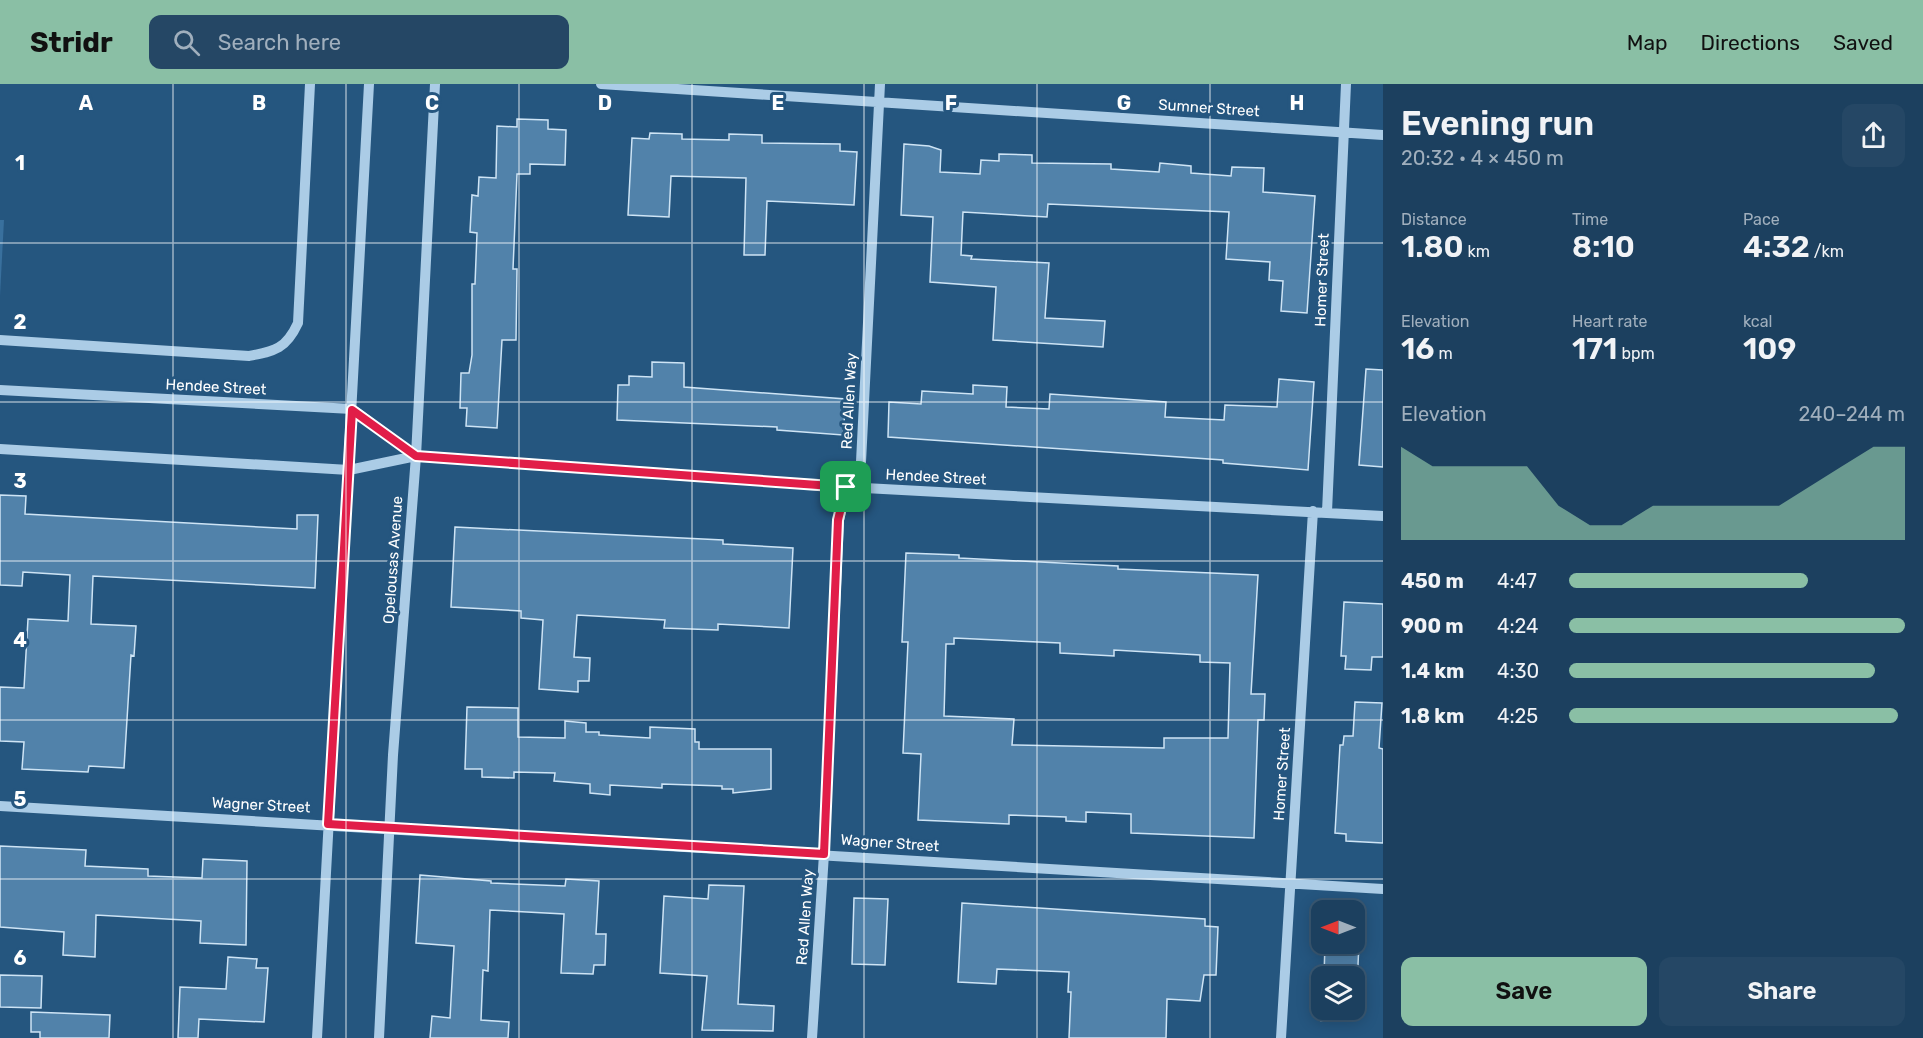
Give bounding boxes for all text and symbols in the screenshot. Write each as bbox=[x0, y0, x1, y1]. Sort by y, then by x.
search box bbox=[149, 15, 569, 69]
text: Stridr bbox=[30, 26, 113, 59]
icon: search bbox=[170, 26, 203, 59]
text: Search here bbox=[218, 29, 341, 56]
text: Map bbox=[1627, 30, 1668, 55]
text: Directions bbox=[1701, 30, 1800, 55]
text: Saved bbox=[1833, 30, 1893, 55]
text: A bbox=[79, 91, 94, 115]
text: B bbox=[252, 91, 266, 115]
text: C bbox=[425, 91, 439, 115]
text: D bbox=[598, 91, 612, 115]
text: E bbox=[772, 91, 784, 115]
text: F bbox=[945, 91, 957, 115]
text: G bbox=[1117, 91, 1131, 115]
text: H bbox=[1290, 91, 1304, 115]
street label: Sumner Street bbox=[1158, 95, 1260, 121]
text: Evening run bbox=[1401, 104, 1594, 143]
button: share bbox=[1842, 104, 1905, 167]
text: 20:32 · 4 × 450 m bbox=[1401, 146, 1564, 170]
text: 1 bbox=[15, 151, 25, 175]
text: Distance bbox=[1401, 210, 1467, 229]
text: Time bbox=[1572, 210, 1608, 229]
text: Pace bbox=[1743, 210, 1780, 229]
text: 1.80 bbox=[1401, 229, 1464, 265]
text: 8:10 bbox=[1572, 229, 1635, 265]
text: 4:32 bbox=[1743, 229, 1810, 265]
street label: Homer Street bbox=[1311, 233, 1333, 327]
text: km bbox=[1464, 242, 1490, 261]
text: /km bbox=[1810, 242, 1844, 261]
text: 2 bbox=[14, 310, 27, 334]
text: Elevation bbox=[1401, 312, 1470, 331]
text: Heart rate bbox=[1572, 312, 1647, 331]
text: kcal bbox=[1743, 312, 1772, 331]
text: 16 bbox=[1401, 331, 1435, 367]
text: 171 bbox=[1572, 331, 1617, 367]
text: 109 bbox=[1743, 331, 1796, 367]
text: m bbox=[1435, 344, 1453, 363]
text: bpm bbox=[1617, 344, 1655, 363]
street label: Red Allen Way bbox=[837, 352, 861, 450]
street label: Hendee Street bbox=[165, 375, 267, 399]
text: Elevation bbox=[1401, 402, 1487, 426]
text: 240–244 m bbox=[1799, 402, 1905, 426]
pin bbox=[820, 461, 871, 512]
street label: Hendee Street bbox=[885, 465, 987, 489]
text: 3 bbox=[13, 469, 27, 493]
icon: arrive bbox=[829, 470, 862, 503]
street label: Opelousas Avenue bbox=[380, 495, 406, 625]
text: 450 m bbox=[1401, 569, 1464, 593]
text: 4:47 bbox=[1497, 569, 1537, 593]
text: 900 m bbox=[1401, 614, 1464, 638]
text: 4:24 bbox=[1497, 614, 1539, 638]
text: 4 bbox=[13, 628, 27, 652]
text: 1.4 km bbox=[1401, 659, 1464, 683]
text: 4:30 bbox=[1497, 659, 1539, 683]
text: 1.8 km bbox=[1401, 704, 1464, 728]
text: 4:25 bbox=[1497, 704, 1538, 728]
street label: Homer Street bbox=[1270, 727, 1294, 821]
text: 5 bbox=[14, 787, 27, 811]
street label: Wagner Street bbox=[211, 793, 311, 817]
street label: Wagner Street bbox=[840, 831, 940, 855]
street label: Red Allen Way bbox=[793, 868, 817, 966]
north arrow bbox=[1311, 900, 1365, 954]
map controls bbox=[1311, 900, 1365, 1020]
text: 6 bbox=[13, 946, 27, 970]
button: Save bbox=[1401, 957, 1647, 1026]
button: Share bbox=[1659, 957, 1905, 1026]
button: layers bbox=[1311, 966, 1365, 1020]

